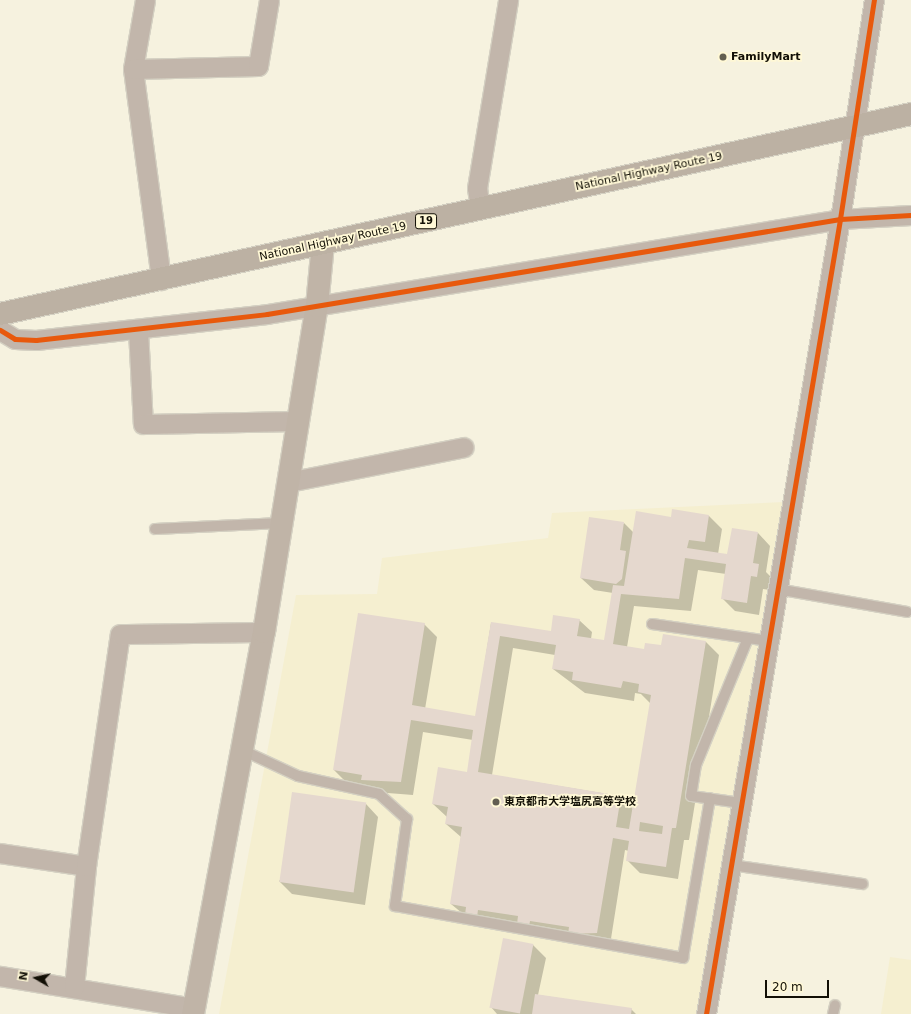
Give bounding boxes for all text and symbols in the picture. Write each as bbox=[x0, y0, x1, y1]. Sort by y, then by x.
place label: FamilyMart bbox=[731, 50, 801, 64]
marker: FamilyMart bbox=[718, 52, 728, 62]
street label: National Highway Route 19 bbox=[574, 150, 724, 194]
road number: 19 bbox=[415, 213, 437, 229]
street label: National Highway Route 19 bbox=[258, 220, 408, 264]
place label: 東京都市大学塩尻高等学校 bbox=[504, 795, 636, 809]
marker: 東京都市大学塩尻高等学校 bbox=[491, 797, 501, 807]
north arrow bbox=[16, 958, 56, 998]
text: N bbox=[17, 970, 31, 982]
scale bar bbox=[767, 972, 831, 998]
text: 20 m bbox=[772, 980, 803, 994]

